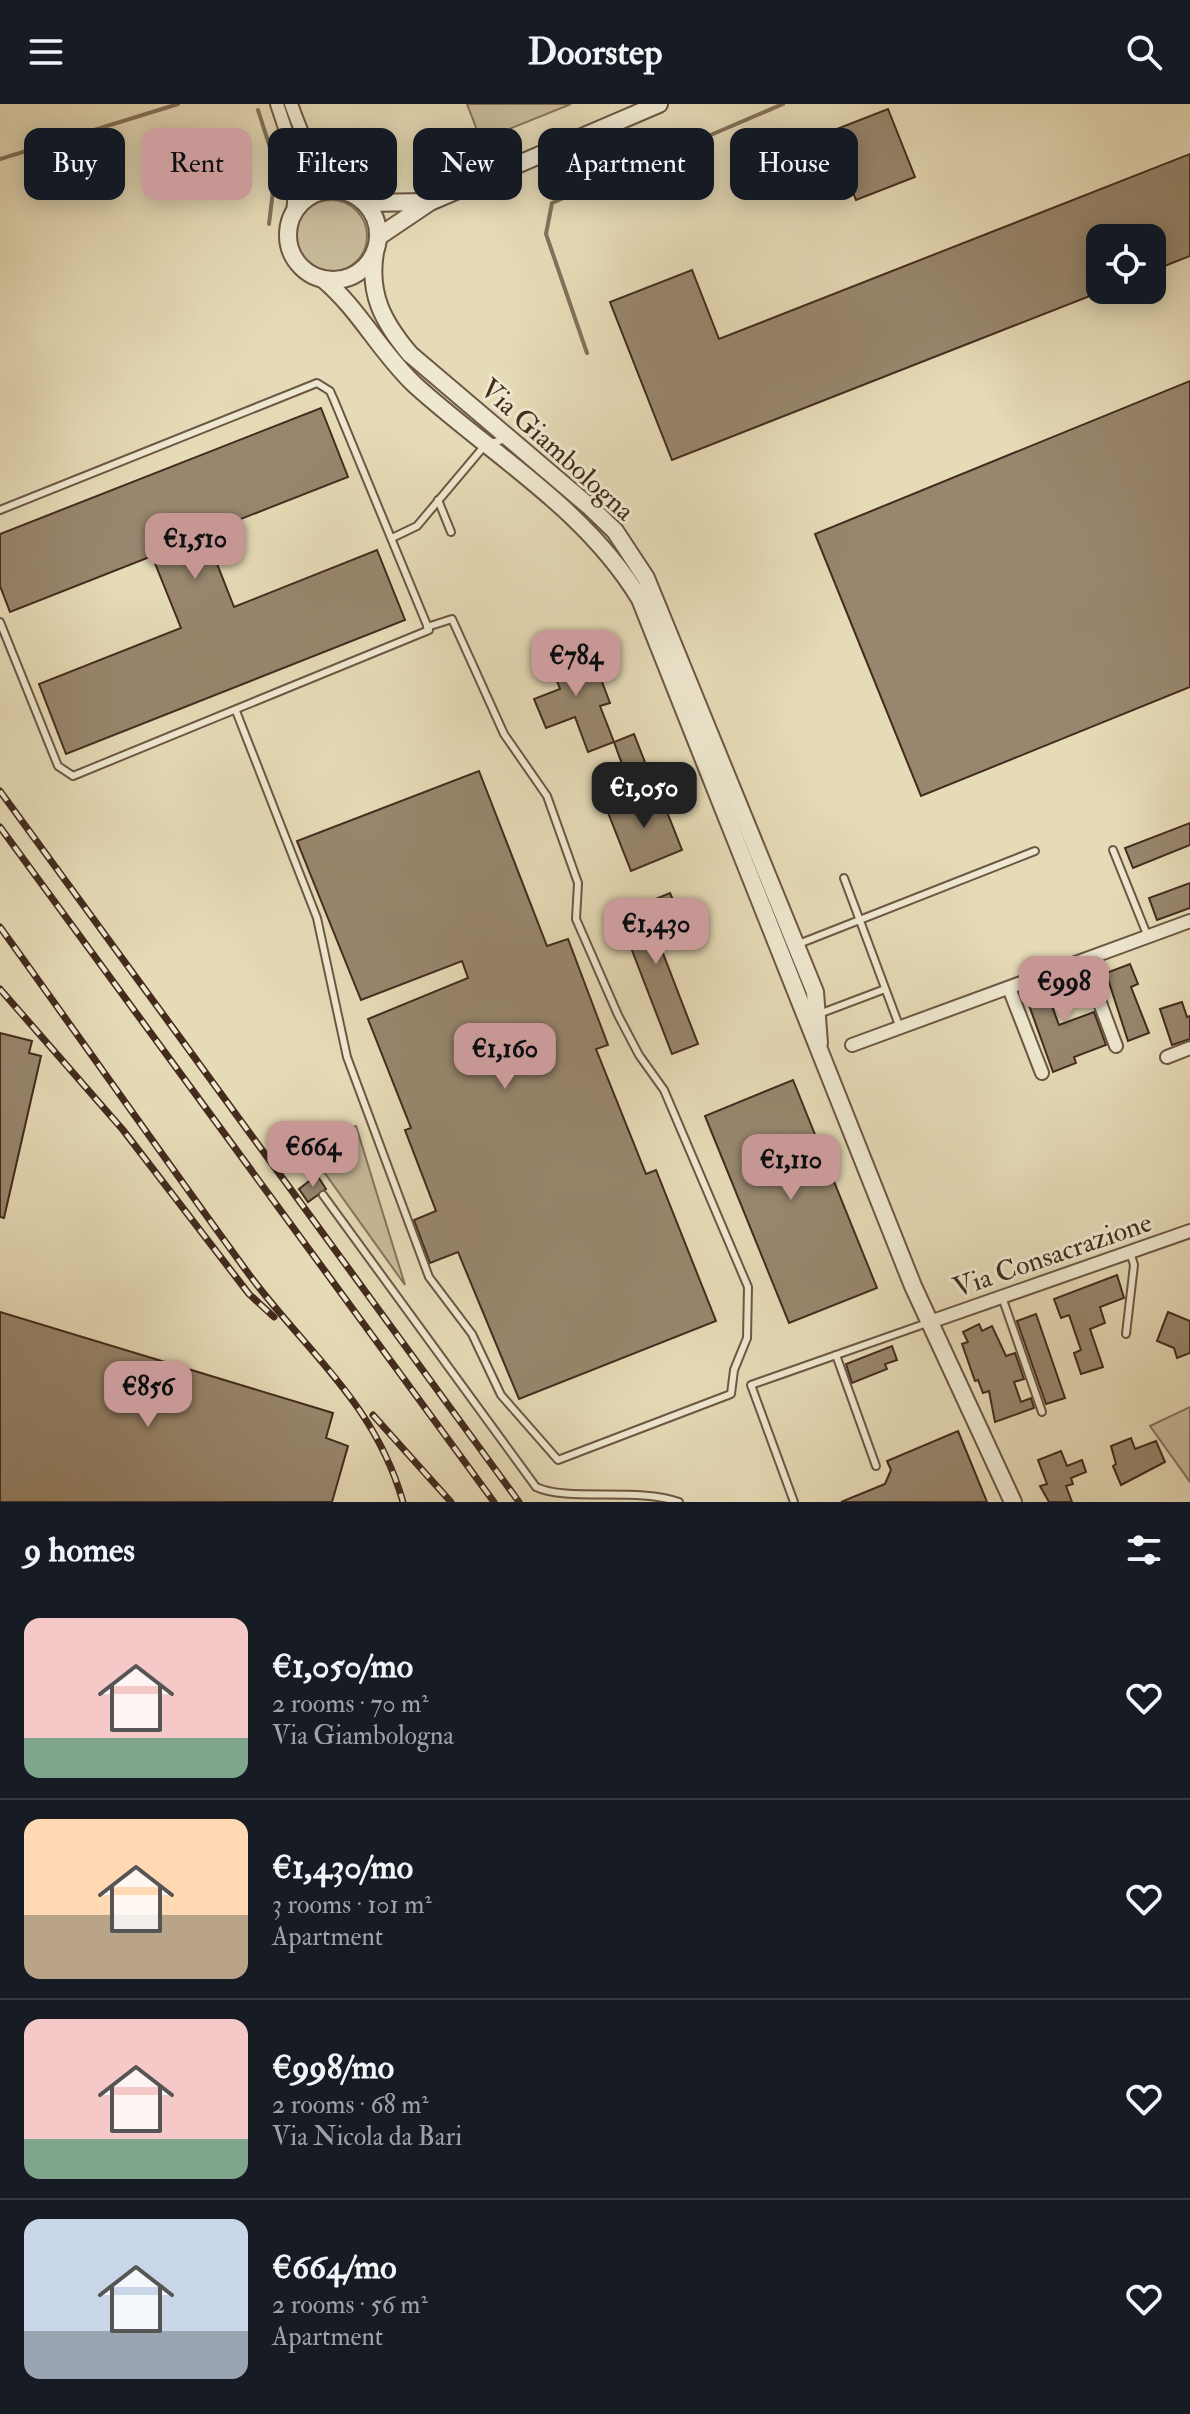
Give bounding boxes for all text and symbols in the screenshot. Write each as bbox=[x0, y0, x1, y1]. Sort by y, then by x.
icon: menu bbox=[24, 30, 68, 74]
text: Doorstep bbox=[528, 30, 662, 75]
icon: search bbox=[1122, 30, 1166, 74]
chip: Buy bbox=[24, 128, 125, 200]
chip: Rent bbox=[141, 128, 252, 200]
chip: Filters bbox=[268, 128, 397, 200]
chip: New bbox=[413, 128, 522, 200]
chip: Apartment bbox=[538, 128, 714, 200]
chip: House bbox=[730, 128, 858, 200]
map controls bbox=[1086, 224, 1166, 304]
button: locate bbox=[1086, 224, 1166, 304]
street label: Via Giambologna bbox=[472, 372, 642, 529]
pin: €1,510 bbox=[130, 513, 260, 581]
text: €1,510 bbox=[163, 523, 227, 555]
pin: €784 bbox=[529, 630, 623, 698]
text: €784 bbox=[549, 640, 603, 672]
pin: €1,050 bbox=[579, 762, 709, 830]
text: €1,050 bbox=[610, 772, 678, 804]
pin: €1,430 bbox=[591, 898, 721, 966]
text: €1,430 bbox=[622, 908, 690, 940]
pin: €998 bbox=[1017, 956, 1111, 1024]
text: €998 bbox=[1037, 966, 1091, 998]
pin: €1,160 bbox=[440, 1023, 570, 1091]
text: €1,160 bbox=[472, 1033, 538, 1065]
pin: €664 bbox=[266, 1121, 360, 1189]
text: €664 bbox=[285, 1131, 341, 1163]
pin: €1,110 bbox=[726, 1134, 856, 1202]
text: €1,110 bbox=[760, 1144, 822, 1176]
street label: Via Consacrazione bbox=[949, 1205, 1157, 1306]
pin: €856 bbox=[101, 1361, 195, 1429]
text: €856 bbox=[122, 1371, 174, 1403]
icon: filters bbox=[1122, 1528, 1166, 1572]
text: 9 homes bbox=[24, 1529, 135, 1572]
text: €1,050/mo bbox=[272, 1645, 413, 1688]
icon: home bbox=[88, 1650, 184, 1746]
icon: heart bbox=[1122, 1676, 1166, 1720]
text: 2 rooms · 70 m² bbox=[272, 1688, 429, 1720]
text: Via Giambologna bbox=[272, 1720, 454, 1752]
text: €1,430/mo bbox=[272, 1846, 413, 1889]
icon: home bbox=[88, 1851, 184, 1947]
icon: heart bbox=[1122, 1877, 1166, 1921]
text: 3 rooms · 101 m² bbox=[272, 1889, 432, 1921]
text: Apartment bbox=[272, 1921, 383, 1953]
text: €998/mo bbox=[272, 2046, 394, 2089]
icon: home bbox=[88, 2051, 184, 2147]
icon: heart bbox=[1122, 2077, 1166, 2121]
text: 2 rooms · 68 m² bbox=[272, 2089, 429, 2121]
text: Via Nicola da Bari bbox=[272, 2121, 462, 2153]
text: €664/mo bbox=[272, 2246, 397, 2289]
icon: home bbox=[88, 2251, 184, 2347]
icon: heart bbox=[1122, 2277, 1166, 2321]
text: 2 rooms · 56 m² bbox=[272, 2289, 428, 2321]
text: Apartment bbox=[272, 2321, 383, 2353]

